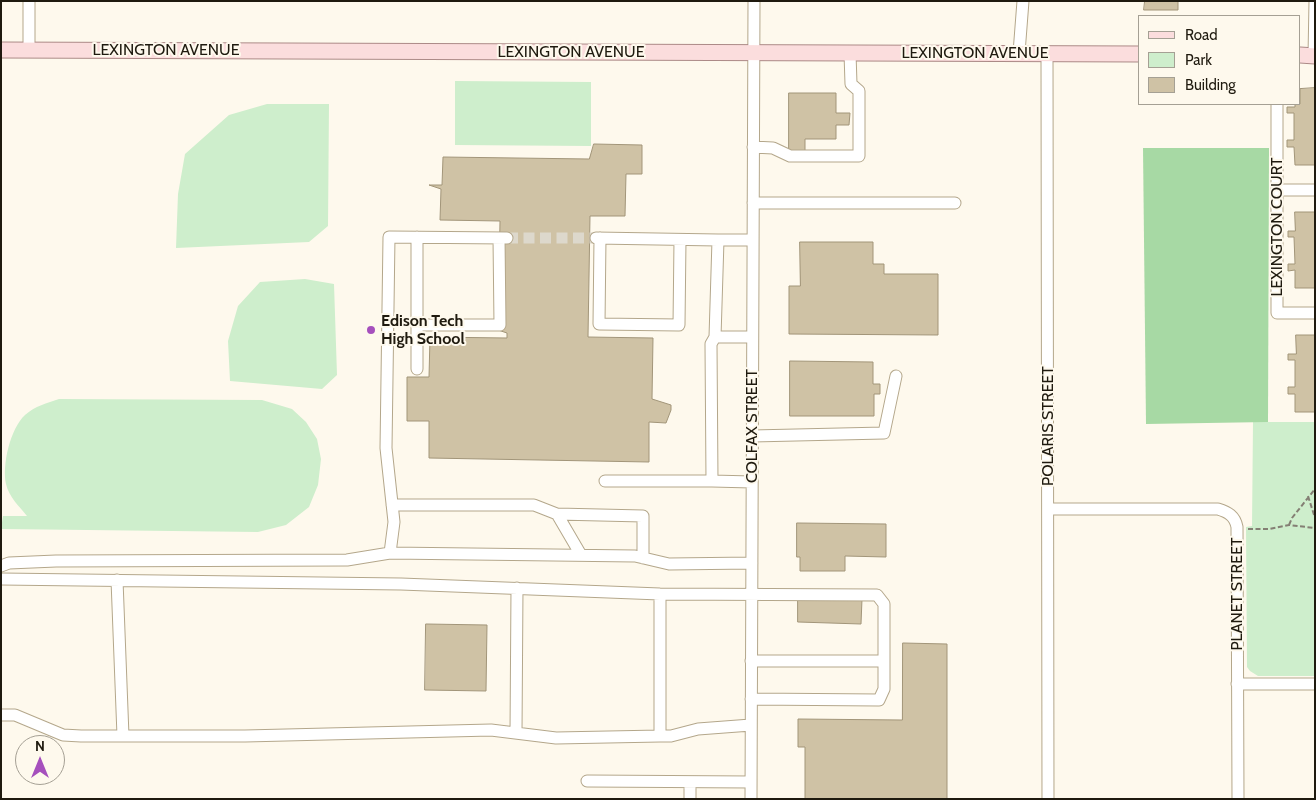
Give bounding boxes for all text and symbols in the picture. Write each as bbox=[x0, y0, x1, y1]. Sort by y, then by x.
legend bbox=[1138, 15, 1301, 105]
text: Road bbox=[1185, 26, 1218, 44]
street label: LEXINGTON AVENUE bbox=[92, 40, 240, 60]
street label: LEXINGTON AVENUE bbox=[497, 42, 645, 62]
street label: LEXINGTON AVENUE bbox=[901, 43, 1049, 63]
text: Park bbox=[1185, 51, 1212, 69]
text: Building bbox=[1185, 76, 1236, 94]
street label: LEXINGTON COURT bbox=[1267, 157, 1287, 297]
place label: Edison Tech High School bbox=[381, 311, 465, 349]
marker: Edison Tech High School bbox=[365, 324, 377, 336]
street label: POLARIS STREET bbox=[1038, 366, 1058, 486]
street label: COLFAX STREET bbox=[742, 369, 762, 483]
street label: PLANET STREET bbox=[1227, 537, 1247, 651]
north arrow bbox=[15, 735, 65, 785]
text: N bbox=[35, 737, 45, 755]

